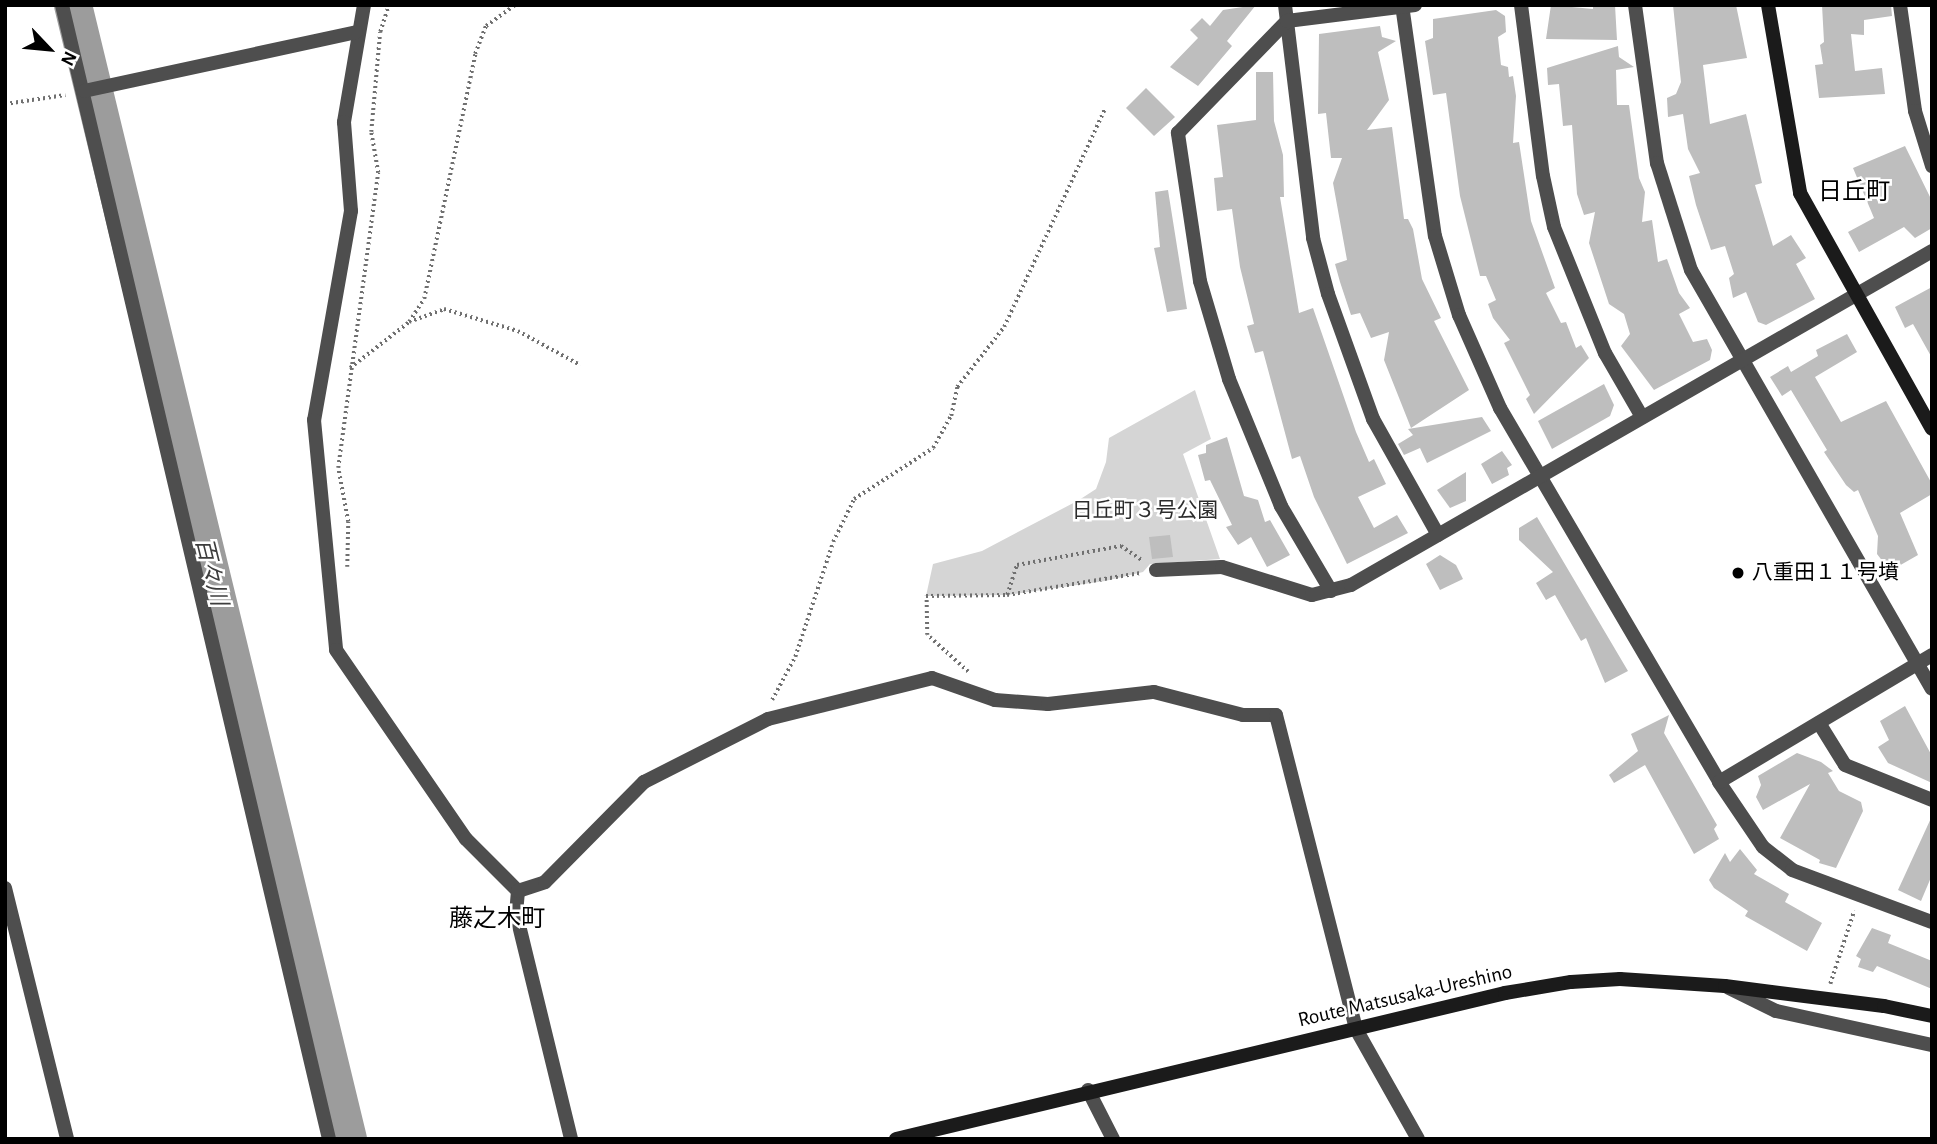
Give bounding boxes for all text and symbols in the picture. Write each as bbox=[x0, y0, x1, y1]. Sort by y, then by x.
north arrow bbox=[14, 14, 84, 84]
text: N bbox=[57, 48, 80, 69]
district label: 日丘町 bbox=[1818, 179, 1890, 207]
park label: 日丘町３号公園 bbox=[1072, 498, 1218, 524]
water label: 百々川 bbox=[188, 535, 232, 609]
place label: 八重田１１号墳 bbox=[1752, 560, 1899, 586]
marker: 八重田１１号墳 bbox=[1730, 565, 1746, 581]
district label: 藤之木町 bbox=[449, 906, 545, 934]
street label: Route Matsusaka-Ureshino bbox=[1295, 959, 1515, 1033]

